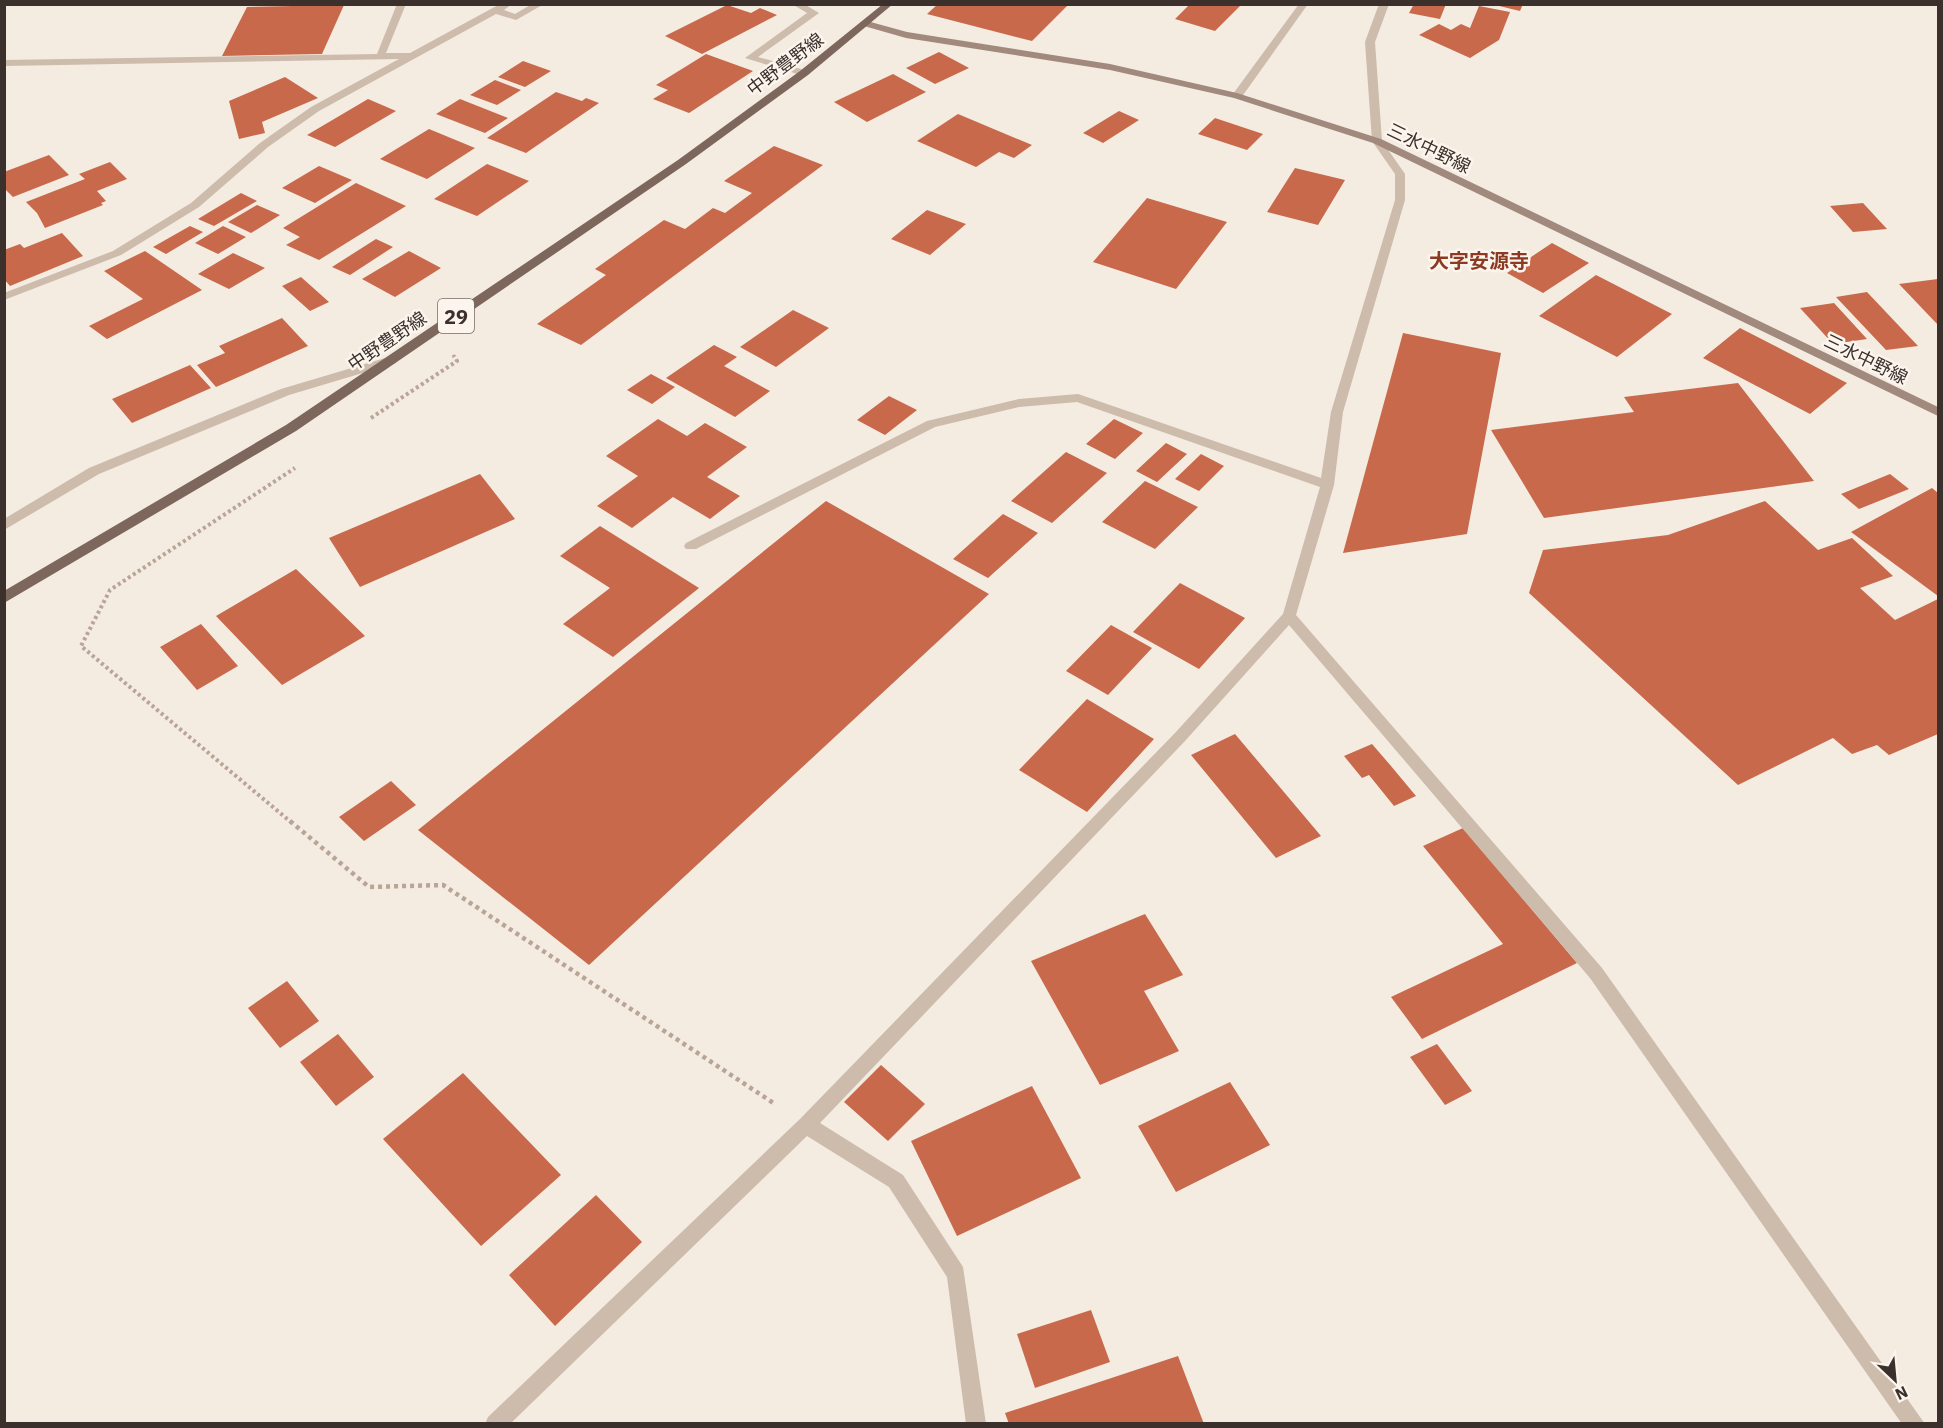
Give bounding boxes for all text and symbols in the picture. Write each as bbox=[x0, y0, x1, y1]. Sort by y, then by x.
street label: 中野豊野線 bbox=[742, 28, 828, 100]
street label: 三水中野線 bbox=[1384, 118, 1474, 178]
district label: 大字安源寺 bbox=[1429, 247, 1529, 274]
road number: 29 bbox=[438, 299, 474, 333]
street label: 中野豊野線 bbox=[343, 306, 431, 376]
street label: 三水中野線 bbox=[1821, 329, 1911, 389]
north arrow bbox=[1865, 1350, 1925, 1410]
text: N bbox=[1892, 1382, 1911, 1405]

